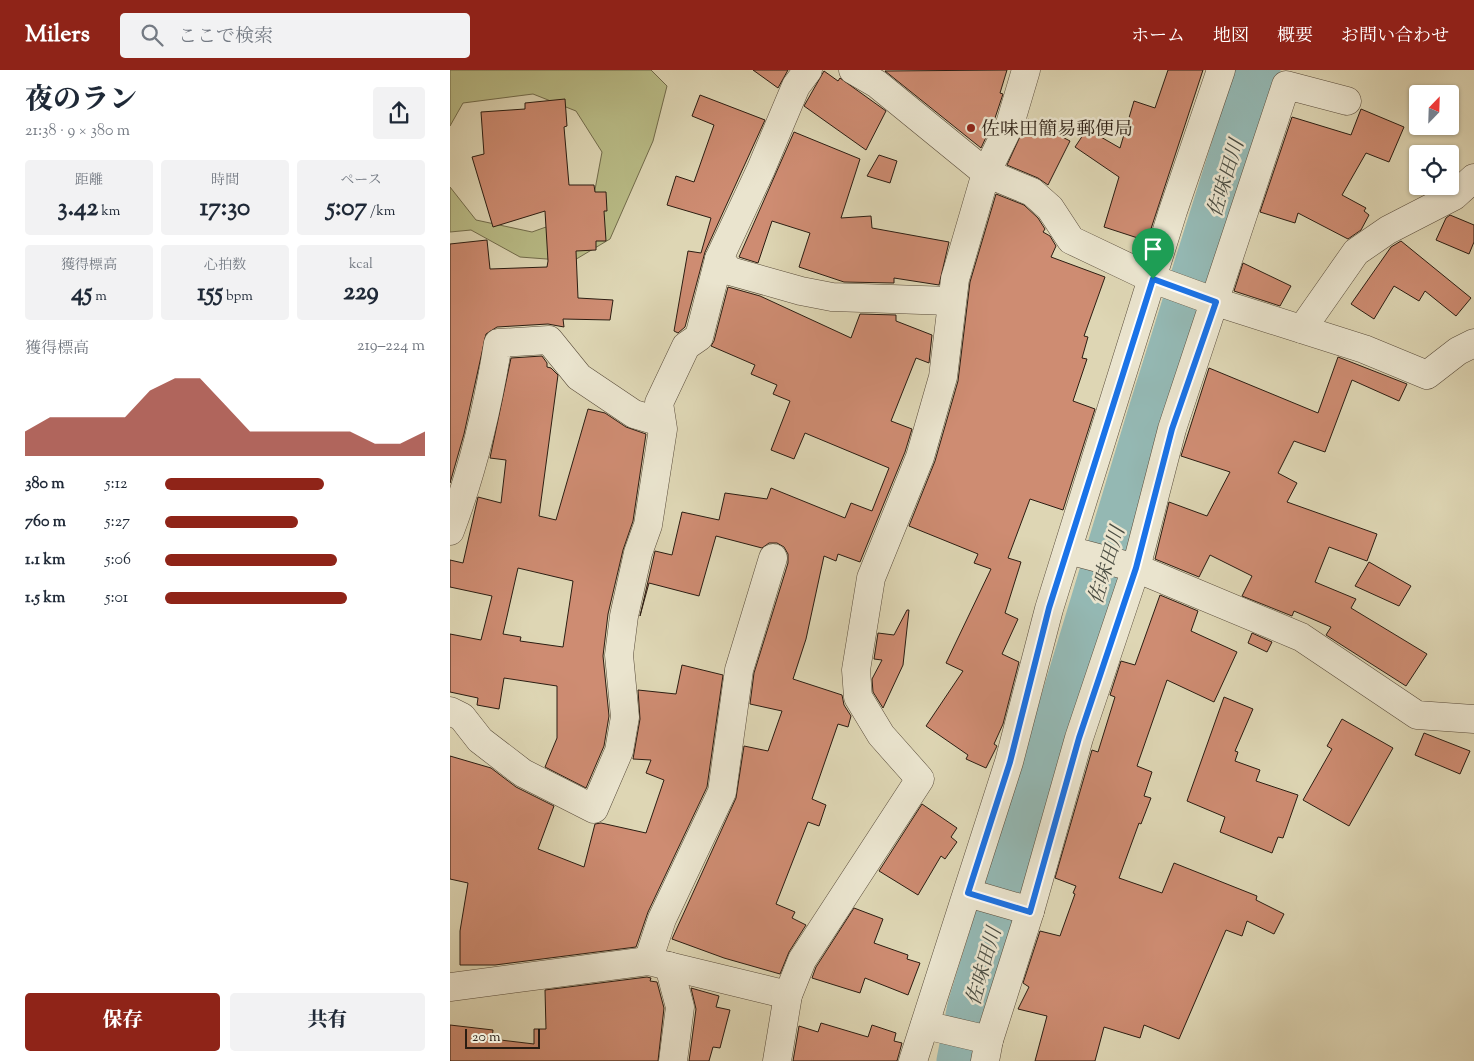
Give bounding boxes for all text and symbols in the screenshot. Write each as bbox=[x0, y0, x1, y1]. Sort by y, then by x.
search box bbox=[120, 13, 470, 58]
text: Milers bbox=[25, 18, 90, 52]
icon: search bbox=[138, 21, 166, 49]
text: ここで検索 bbox=[178, 24, 273, 51]
text: ホーム bbox=[1131, 24, 1185, 50]
text: 地図 bbox=[1213, 24, 1249, 50]
text: 概要 bbox=[1277, 24, 1313, 50]
text: お問い合わせ bbox=[1341, 24, 1449, 50]
text: 夜のラン bbox=[25, 81, 137, 121]
north arrow bbox=[1409, 85, 1459, 135]
map controls bbox=[1409, 85, 1459, 195]
button: share bbox=[373, 87, 425, 139]
place label: 佐味田簡易郵便局 bbox=[981, 117, 1133, 144]
text: 21:38 · 9 × 380 m bbox=[25, 120, 130, 143]
marker: 佐味田簡易郵便局 bbox=[965, 122, 977, 134]
water label: 佐味田川 bbox=[1202, 134, 1254, 221]
button: locate bbox=[1409, 145, 1459, 195]
text: 距離 bbox=[75, 171, 103, 191]
text: 時間 bbox=[211, 171, 239, 191]
text: ペース bbox=[340, 171, 382, 191]
text: 3.42 bbox=[58, 191, 98, 227]
text: 17:30 bbox=[200, 191, 250, 227]
text: 5:07 bbox=[327, 191, 367, 227]
text: km bbox=[98, 202, 120, 222]
text: /km bbox=[367, 202, 395, 222]
pin bbox=[1132, 228, 1174, 279]
icon: arrive bbox=[1139, 235, 1167, 263]
text: kcal bbox=[349, 255, 373, 275]
text: 獲得標高 bbox=[61, 256, 117, 276]
text: 心拍数 bbox=[204, 256, 246, 276]
text: 229 bbox=[343, 275, 379, 311]
text: 45 bbox=[71, 276, 92, 312]
text: 155 bbox=[197, 276, 223, 312]
text: m bbox=[92, 287, 107, 307]
text: bpm bbox=[223, 287, 253, 307]
text: 219–224 m bbox=[357, 335, 425, 358]
text: 獲得標高 bbox=[25, 338, 89, 361]
text: 380 m bbox=[25, 473, 65, 496]
text: 5:12 bbox=[105, 473, 128, 496]
text: 760 m bbox=[25, 511, 66, 534]
text: 5:27 bbox=[105, 511, 130, 534]
water label: 佐味田川 bbox=[1083, 521, 1135, 608]
text: 1.1 km bbox=[25, 549, 65, 572]
text: 5:06 bbox=[105, 549, 131, 572]
text: 1.5 km bbox=[25, 587, 65, 610]
text: 5:01 bbox=[105, 587, 128, 610]
water label: 佐味田川 bbox=[960, 922, 1011, 1009]
button: 保存 bbox=[25, 993, 220, 1051]
button: 共有 bbox=[230, 993, 425, 1051]
scale bar bbox=[465, 1026, 540, 1049]
text: 20 m bbox=[472, 1028, 501, 1048]

